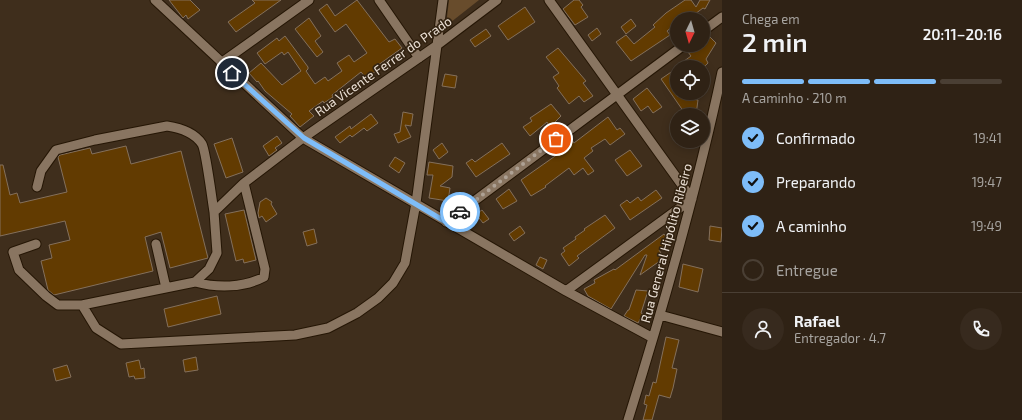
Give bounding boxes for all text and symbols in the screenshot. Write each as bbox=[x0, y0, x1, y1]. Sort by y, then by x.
text: Chega em bbox=[742, 11, 800, 27]
north arrow bbox=[670, 12, 710, 52]
map controls bbox=[670, 12, 710, 148]
street label: Rua Vicente Ferrer do Prado bbox=[311, 13, 455, 119]
text: 20:11–20:16 bbox=[923, 25, 1002, 43]
text: 2 min bbox=[742, 26, 808, 57]
pin bbox=[215, 56, 249, 90]
button: locate bbox=[670, 60, 710, 100]
icon: home bbox=[221, 62, 243, 84]
text: A caminho · 210 m bbox=[742, 90, 847, 106]
button: layers bbox=[670, 108, 710, 148]
pin bbox=[539, 122, 573, 156]
icon: check bbox=[742, 127, 764, 149]
icon: bag bbox=[545, 128, 567, 150]
text: Confirmado bbox=[776, 129, 855, 147]
text: 19:41 bbox=[973, 130, 1002, 146]
street label: Rua General Hipólito Ribeiro bbox=[637, 162, 695, 324]
icon: check bbox=[742, 171, 764, 193]
text: Preparando bbox=[776, 173, 856, 191]
text: 19:47 bbox=[972, 174, 1002, 190]
courier bbox=[440, 192, 480, 232]
icon: car bbox=[449, 201, 471, 223]
icon: check bbox=[742, 215, 764, 237]
text: A caminho bbox=[776, 217, 847, 235]
text: 19:49 bbox=[971, 218, 1002, 234]
text: Entregue bbox=[776, 261, 838, 279]
button: person bbox=[742, 308, 784, 350]
button: phone bbox=[960, 308, 1002, 350]
text: Rafael bbox=[794, 312, 840, 330]
text: Entregador · 4.7 bbox=[794, 330, 886, 346]

